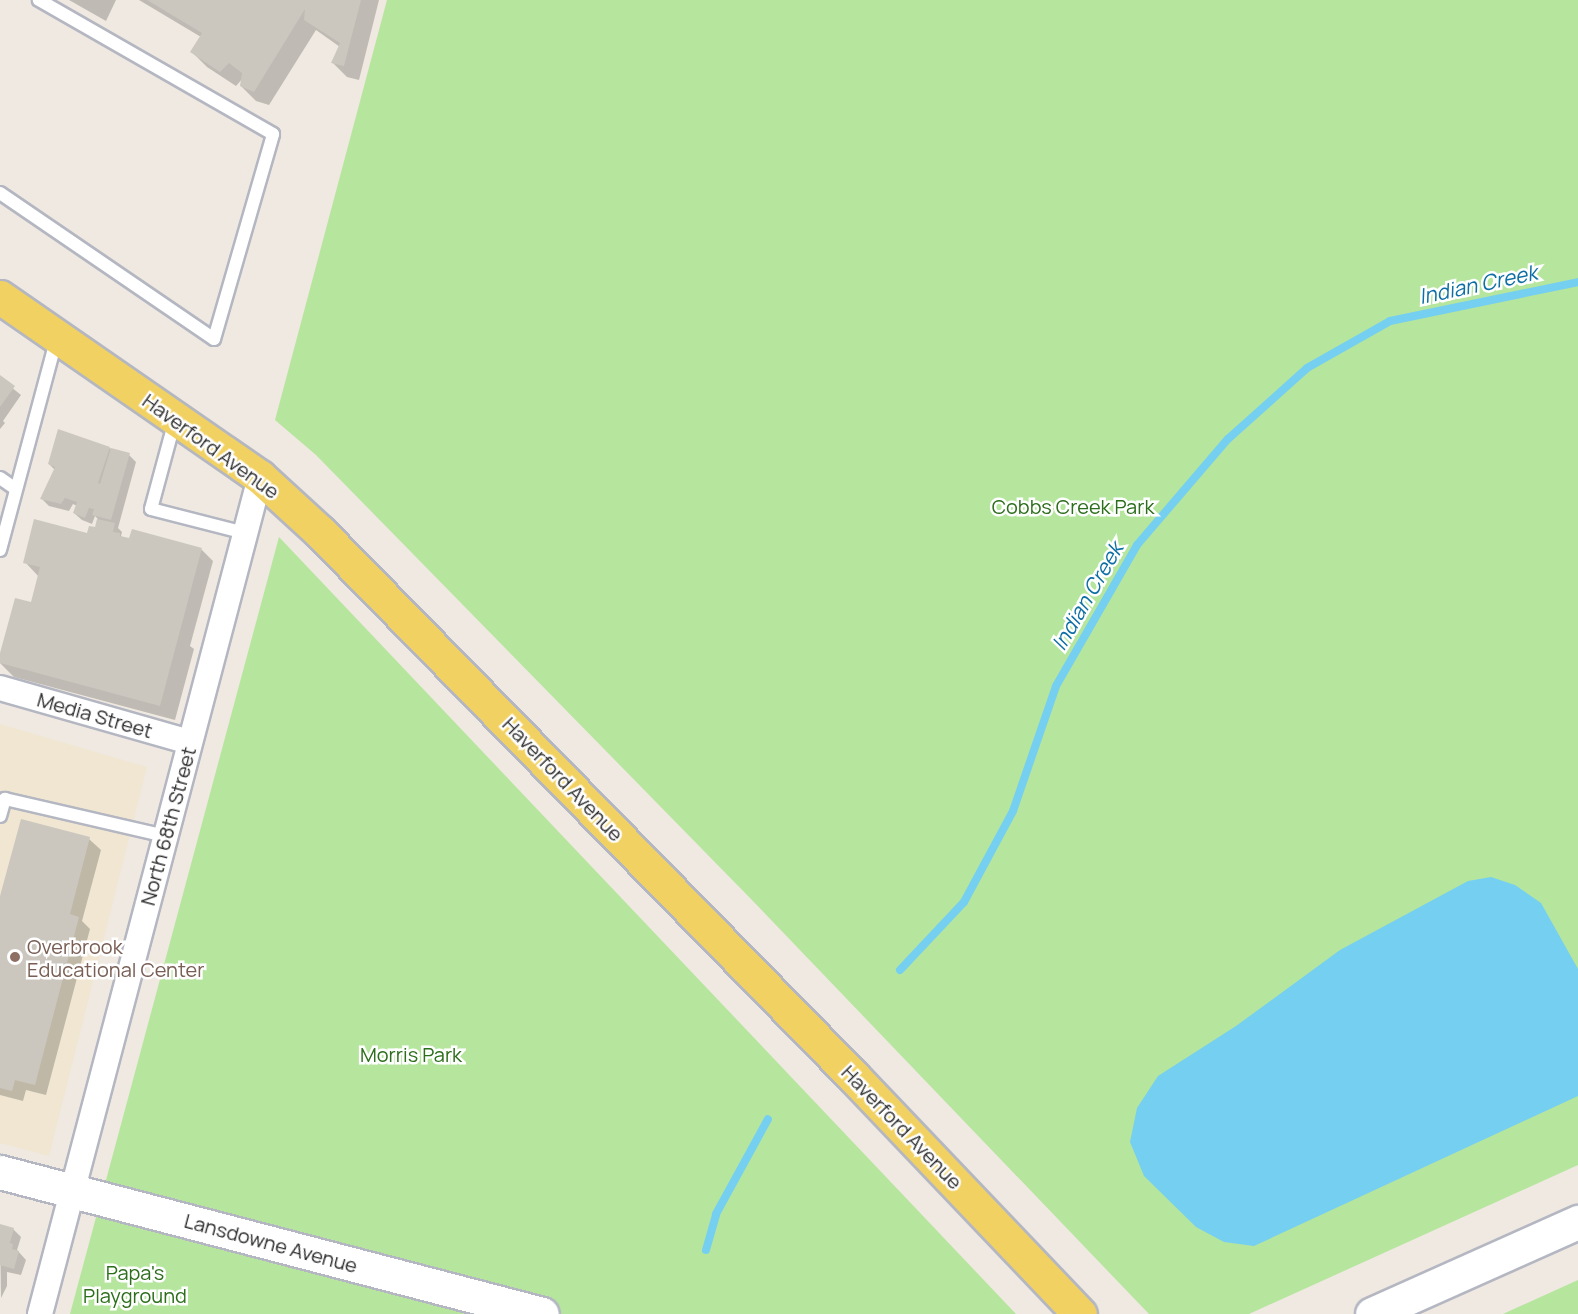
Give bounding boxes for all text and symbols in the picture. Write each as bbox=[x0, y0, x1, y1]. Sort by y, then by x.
water label: Indian Creek bbox=[1417, 259, 1539, 309]
street label: Haverford Avenue bbox=[138, 388, 284, 504]
park label: Cobbs Creek Park bbox=[992, 494, 1154, 518]
water label: Indian Creek bbox=[1046, 538, 1128, 654]
street label: Media Street bbox=[35, 687, 155, 743]
street label: Haverford Avenue bbox=[498, 712, 628, 846]
street label: North 68th Street bbox=[135, 744, 201, 908]
place label: Overbrook Educational Center bbox=[27, 934, 205, 981]
marker: Overbrook Educational Center bbox=[8, 950, 22, 964]
park label: Morris Park bbox=[360, 1042, 462, 1066]
street label: Haverford Avenue bbox=[837, 1060, 967, 1194]
street label: Lansdowne Avenue bbox=[182, 1208, 360, 1278]
park label: Papa's Playground bbox=[83, 1260, 187, 1307]

